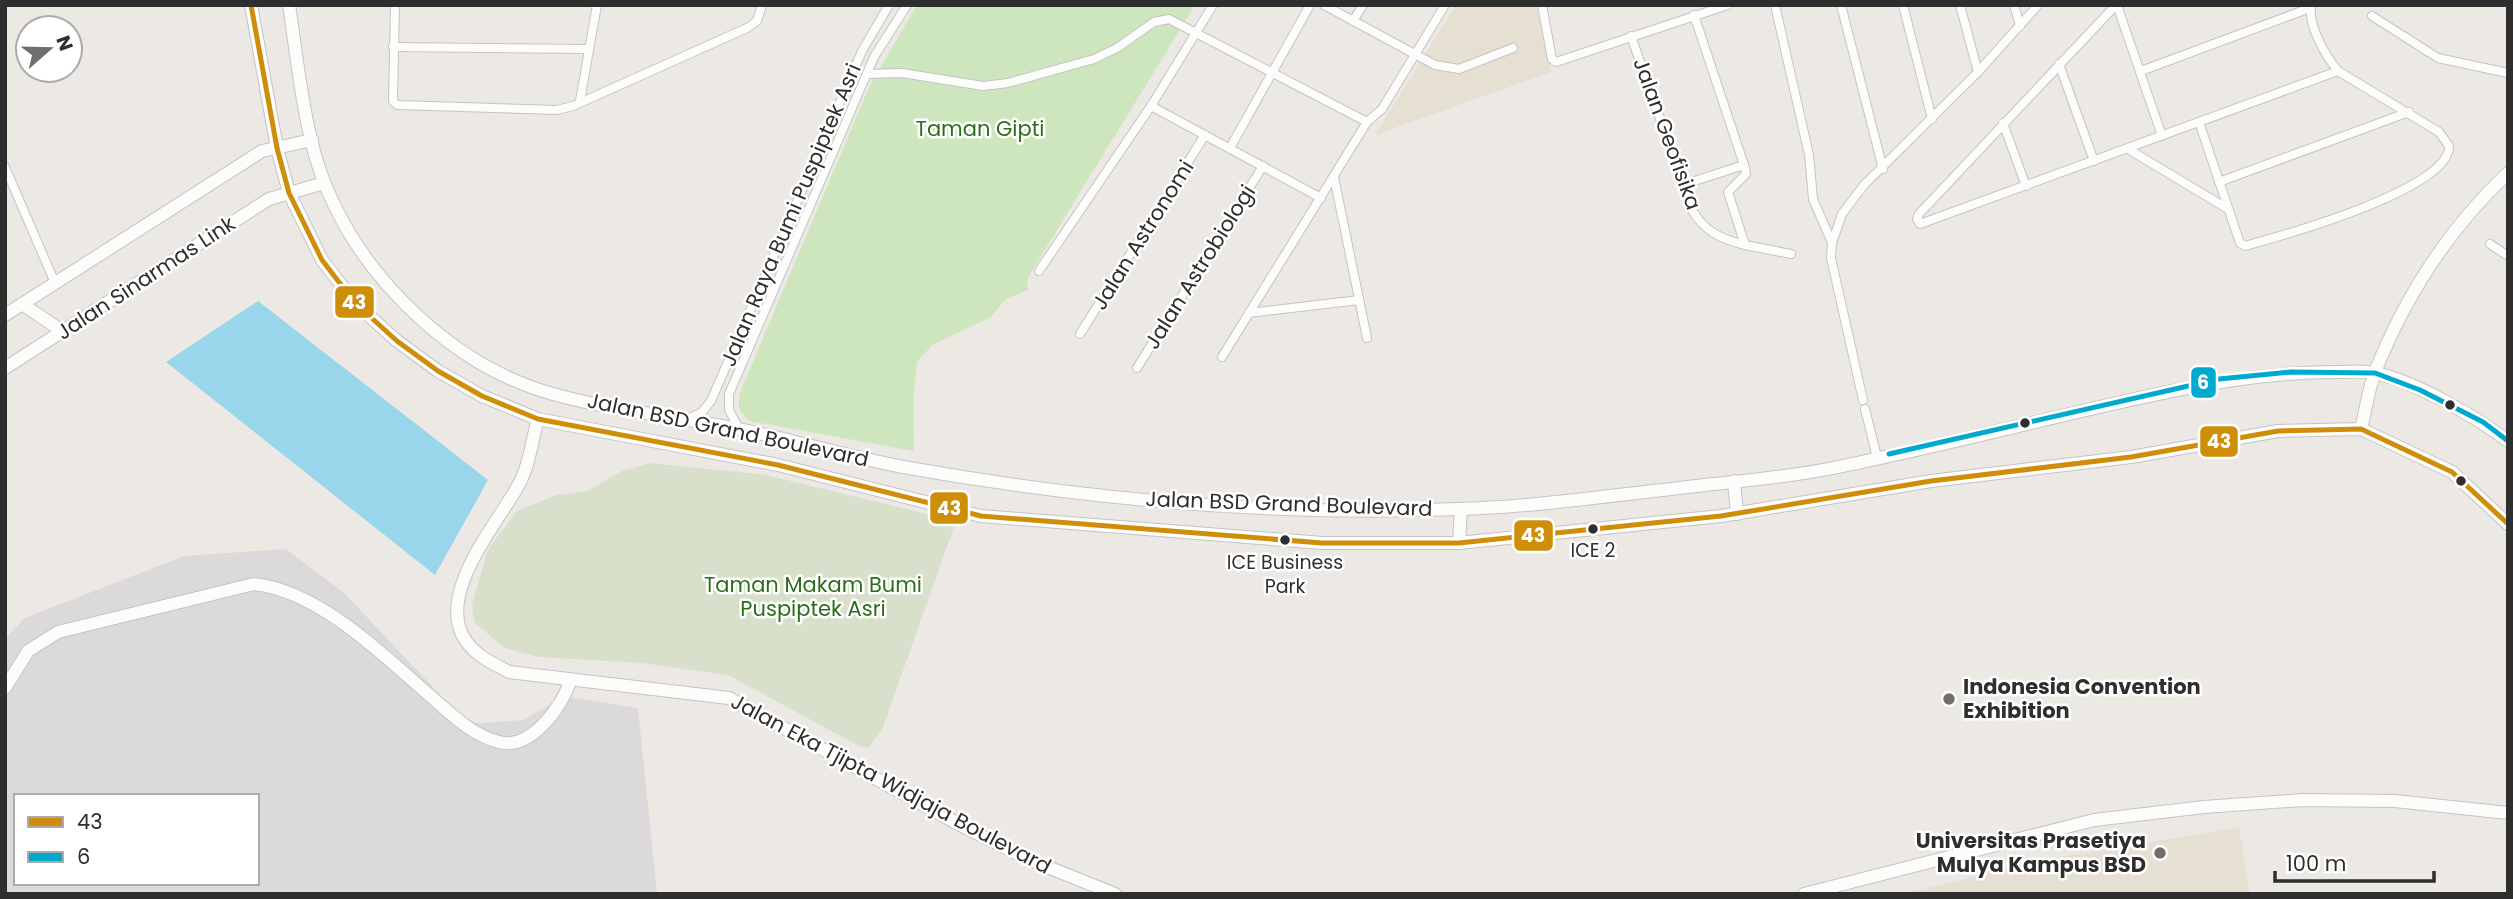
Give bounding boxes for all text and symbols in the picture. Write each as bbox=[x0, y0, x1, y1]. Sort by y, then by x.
north arrow bbox=[14, 14, 84, 84]
text: N bbox=[49, 32, 80, 55]
street label: Jalan Geofisika bbox=[1627, 54, 1708, 214]
street label: Jalan Raya Bumi Puspiptek Asri bbox=[713, 59, 868, 371]
park label: Taman Gipti bbox=[916, 114, 1044, 143]
street label: Jalan Astronomi bbox=[1085, 154, 1200, 315]
street label: Jalan Astrobiologi bbox=[1137, 179, 1262, 354]
street label: Jalan Sinarmas Link bbox=[51, 209, 241, 346]
line badge: 43 bbox=[334, 285, 375, 319]
text: 43 bbox=[342, 289, 366, 316]
line badge: 6 bbox=[2190, 366, 2217, 399]
text: 6 bbox=[2197, 369, 2209, 396]
street label: Jalan BSD Grand Boulevard bbox=[585, 385, 871, 474]
unlabelled marker bbox=[2443, 398, 2457, 412]
unlabelled marker bbox=[2018, 416, 2032, 430]
line badge: 43 bbox=[2199, 425, 2239, 458]
text: 43 bbox=[2207, 428, 2231, 455]
unlabelled marker bbox=[2454, 474, 2468, 488]
street label: Jalan BSD Grand Boulevard bbox=[1145, 484, 1433, 523]
line badge: 43 bbox=[929, 491, 969, 525]
text: 43 bbox=[937, 495, 961, 522]
line badge: 43 bbox=[1513, 519, 1554, 552]
text: 43 bbox=[1521, 522, 1545, 549]
marker: ICE 2 bbox=[1586, 522, 1600, 536]
marker: ICE Business Park bbox=[1278, 533, 1292, 547]
place label: ICE 2 bbox=[1570, 537, 1616, 564]
place label: ICE Business Park bbox=[1227, 549, 1343, 600]
park label: Taman Makam Bumi Puspiptek Asri bbox=[704, 570, 922, 623]
place label: Indonesia Convention Exhibition bbox=[1963, 672, 2201, 725]
street label: Jalan Eka Tjipta Widjaja Boulevard bbox=[726, 687, 1056, 881]
marker: Indonesia Convention Exhibition bbox=[1941, 691, 1957, 707]
legend bbox=[14, 794, 259, 885]
text: 43 bbox=[77, 807, 103, 836]
place label: Universitas Prasetiya Mulya Kampus BSD bbox=[1916, 826, 2146, 879]
scale bar bbox=[2275, 839, 2434, 883]
text: 6 bbox=[77, 842, 90, 871]
marker: Universitas Prasetiya Mulya Kampus BSD bbox=[2152, 845, 2168, 861]
text: 100 m bbox=[2286, 849, 2346, 878]

